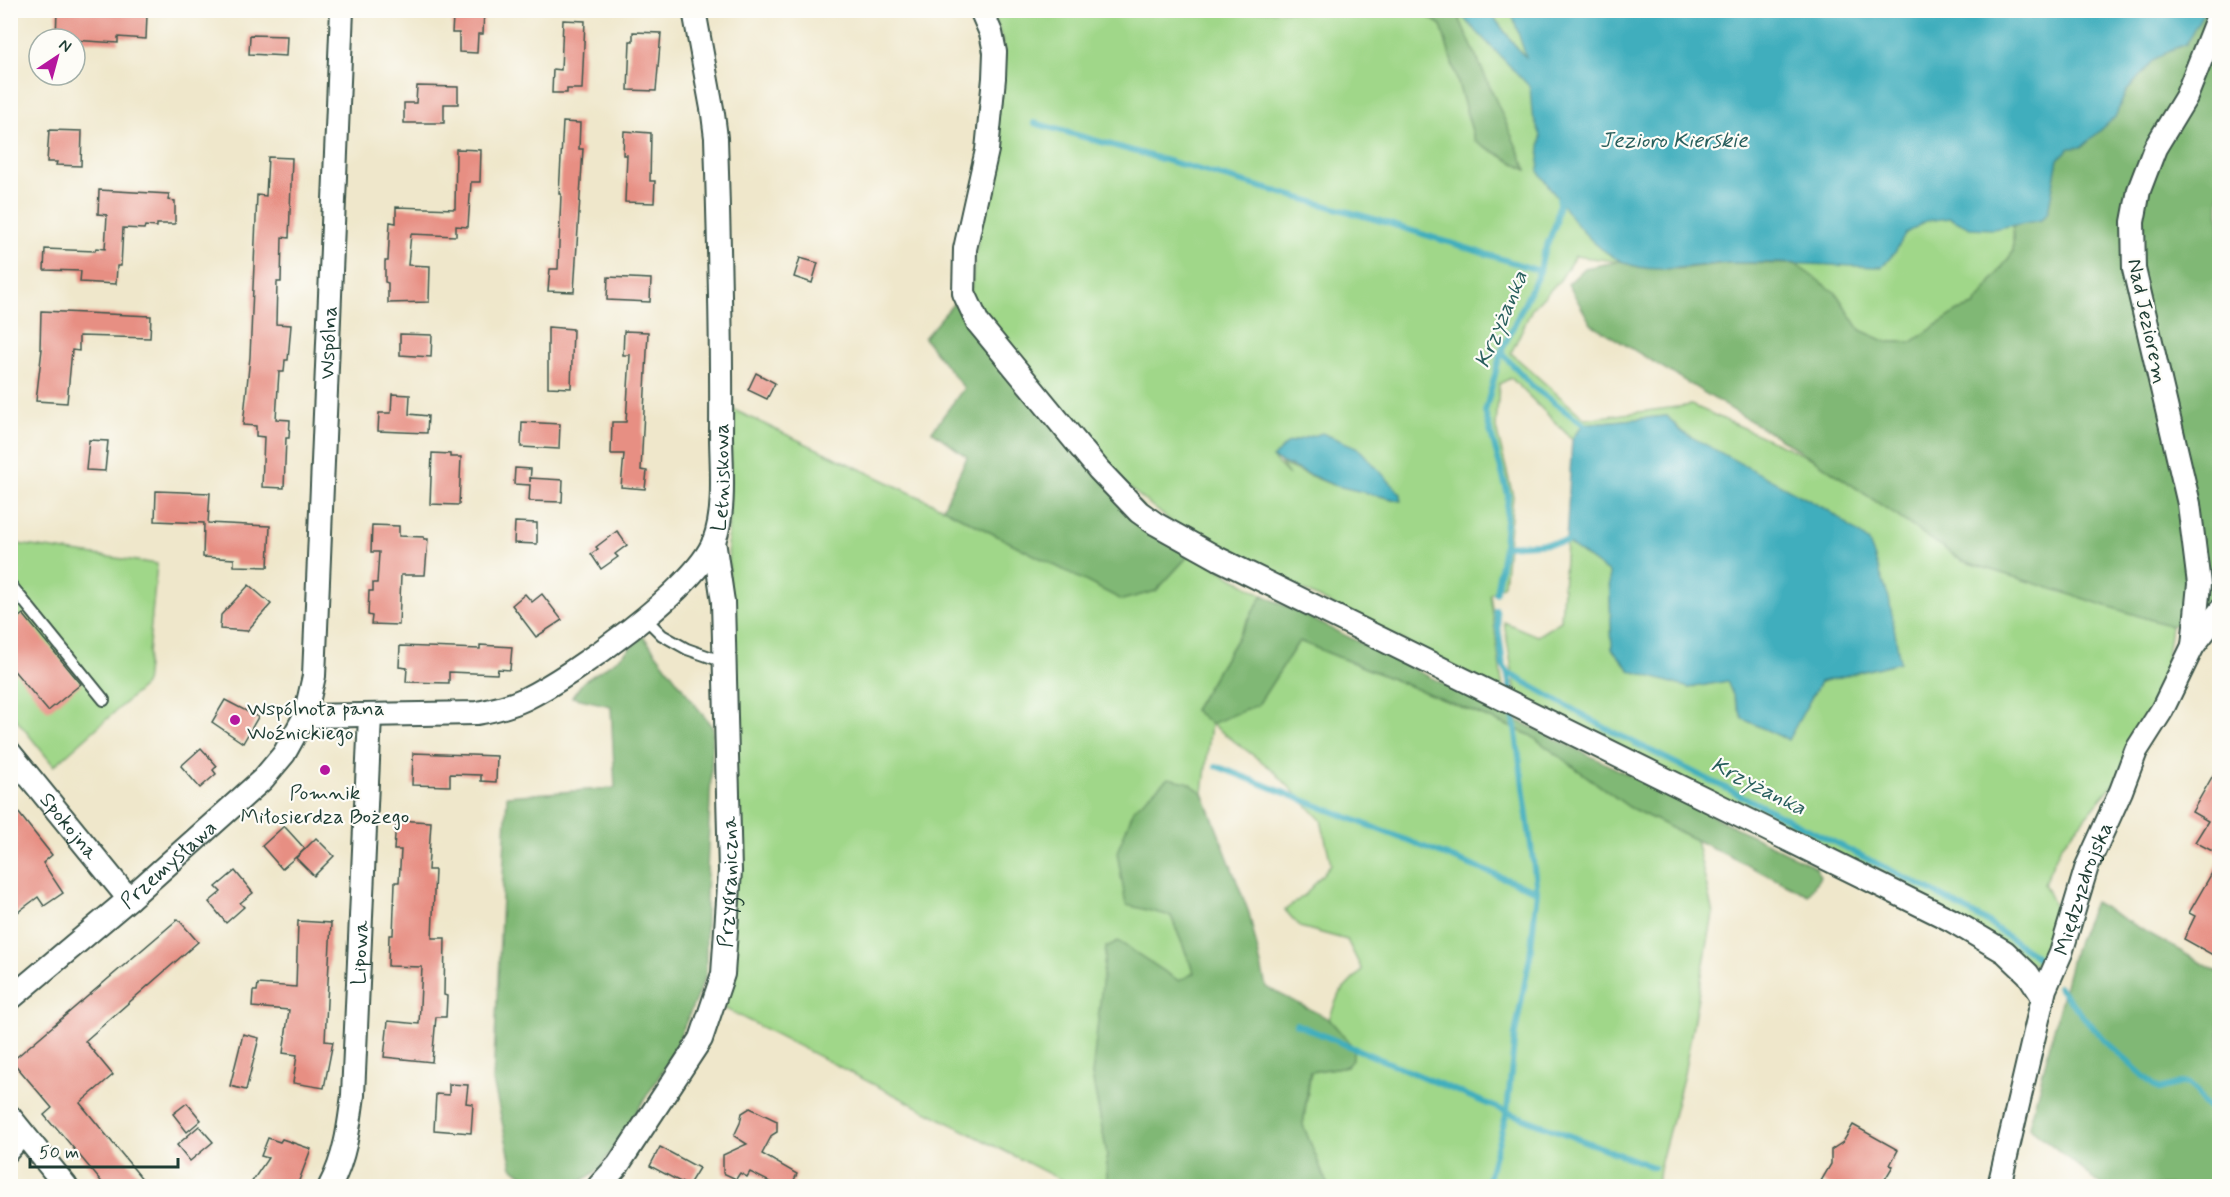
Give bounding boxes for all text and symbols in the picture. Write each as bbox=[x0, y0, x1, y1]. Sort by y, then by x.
north arrow bbox=[27, 27, 87, 87]
text: N bbox=[54, 34, 75, 58]
water label: Jezioro Kierskie bbox=[1600, 127, 1749, 155]
street label: Nad Jeziorem bbox=[2120, 256, 2174, 386]
water label: Krzyżanka bbox=[1469, 267, 1535, 372]
street label: Wspólna bbox=[313, 305, 345, 380]
street label: Letniskowa bbox=[705, 423, 737, 534]
place label: Wspólnota pana Woźnickiego bbox=[247, 695, 385, 747]
marker: Wspólnota pana Woźnickiego bbox=[228, 713, 242, 727]
water label: Krzyżanka bbox=[1706, 751, 1810, 823]
marker: Pomnik Miłosierdza Bożego bbox=[318, 763, 332, 777]
place label: Pomnik Miłosierdza Bożego bbox=[241, 779, 409, 831]
street label: Spokojna bbox=[33, 787, 105, 866]
street label: Przemysława bbox=[115, 814, 223, 916]
street label: Przygraniczna bbox=[712, 816, 745, 949]
street label: Międzyzdrojska bbox=[2048, 817, 2120, 959]
street label: Lipowa bbox=[345, 919, 376, 986]
scale bar bbox=[30, 1131, 178, 1169]
text: 50 m bbox=[39, 1141, 79, 1165]

